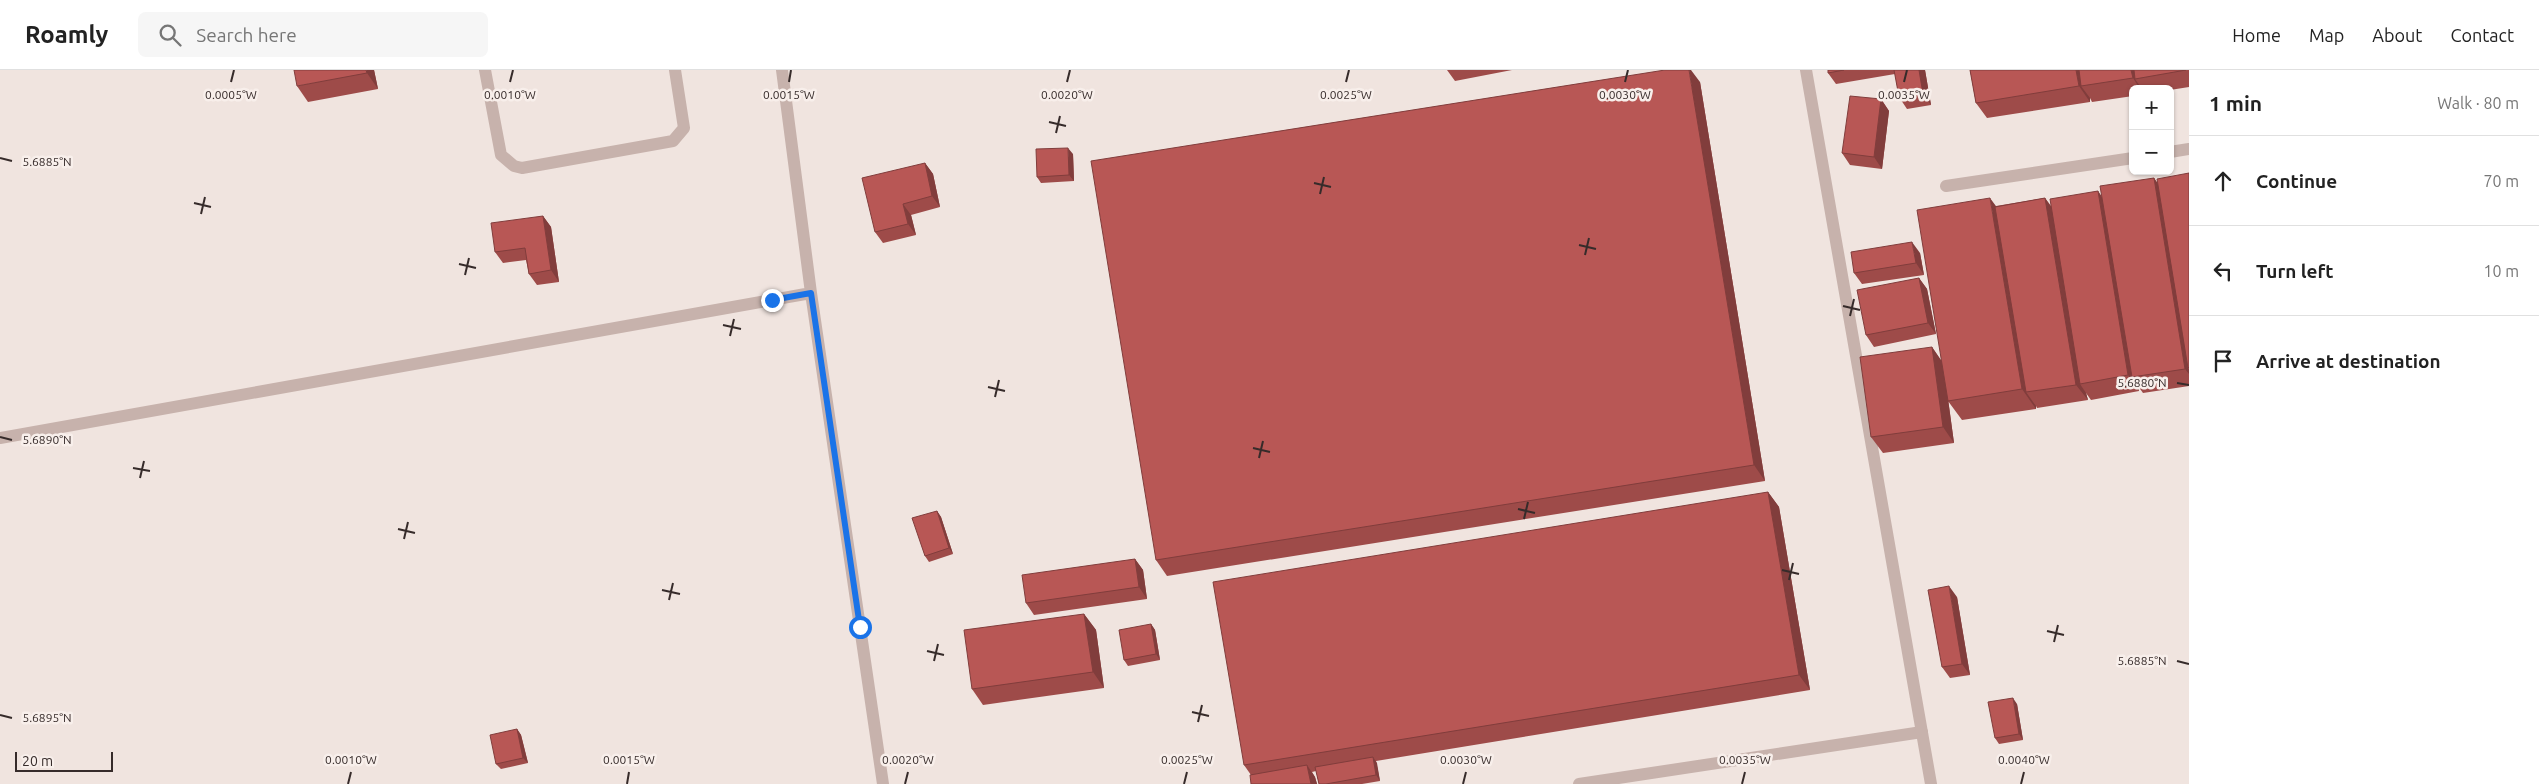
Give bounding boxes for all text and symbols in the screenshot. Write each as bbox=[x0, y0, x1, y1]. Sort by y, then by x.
search box bbox=[138, 12, 488, 57]
text: Roamly bbox=[25, 21, 108, 48]
icon: search bbox=[156, 21, 184, 49]
text: Search here bbox=[196, 24, 297, 46]
text: Home bbox=[2232, 25, 2281, 45]
text: Map bbox=[2309, 25, 2344, 45]
text: About bbox=[2372, 25, 2422, 45]
text: Contact bbox=[2450, 25, 2514, 45]
map controls bbox=[2129, 85, 2174, 175]
button: + bbox=[2129, 85, 2174, 130]
text: 0.0005°W bbox=[205, 88, 257, 101]
text: 0.0010°W bbox=[484, 88, 536, 101]
text: 0.0015°W bbox=[763, 88, 815, 101]
text: 0.0020°W bbox=[1041, 88, 1093, 101]
text: 0.0025°W bbox=[1320, 88, 1372, 101]
text: 0.0030°W bbox=[1599, 88, 1651, 101]
text: 0.0035°W bbox=[1878, 88, 1930, 101]
text: 1 min bbox=[2209, 91, 2262, 115]
text: Walk · 80 m bbox=[2437, 94, 2519, 112]
button: − bbox=[2129, 130, 2174, 175]
text: 5.6885°N bbox=[22, 155, 72, 168]
icon: ahead bbox=[2209, 167, 2237, 195]
text: Continue bbox=[2256, 170, 2337, 192]
text: 70 m bbox=[2483, 172, 2519, 190]
icon: left bbox=[2209, 257, 2237, 285]
text: Turn left bbox=[2256, 260, 2334, 282]
text: 10 m bbox=[2483, 262, 2519, 280]
route end bbox=[761, 289, 784, 312]
icon: arrive bbox=[2209, 347, 2237, 375]
text: Arrive at destination bbox=[2256, 350, 2441, 372]
text: 5.6880°N bbox=[2117, 376, 2167, 389]
text: 5.6890°N bbox=[22, 433, 72, 446]
route start bbox=[849, 616, 872, 639]
text: 5.6885°N bbox=[2117, 654, 2167, 667]
text: 5.6895°N bbox=[22, 711, 72, 724]
scale bar bbox=[15, 749, 112, 772]
text: 20 m bbox=[22, 753, 53, 769]
text: 0.0010°W bbox=[325, 753, 377, 766]
text: 0.0015°W bbox=[603, 753, 655, 766]
text: 0.0020°W bbox=[882, 753, 934, 766]
text: 0.0025°W bbox=[1161, 753, 1213, 766]
text: 0.0030°W bbox=[1440, 753, 1492, 766]
text: 0.0035°W bbox=[1719, 753, 1771, 766]
text: 0.0040°W bbox=[1998, 753, 2050, 766]

